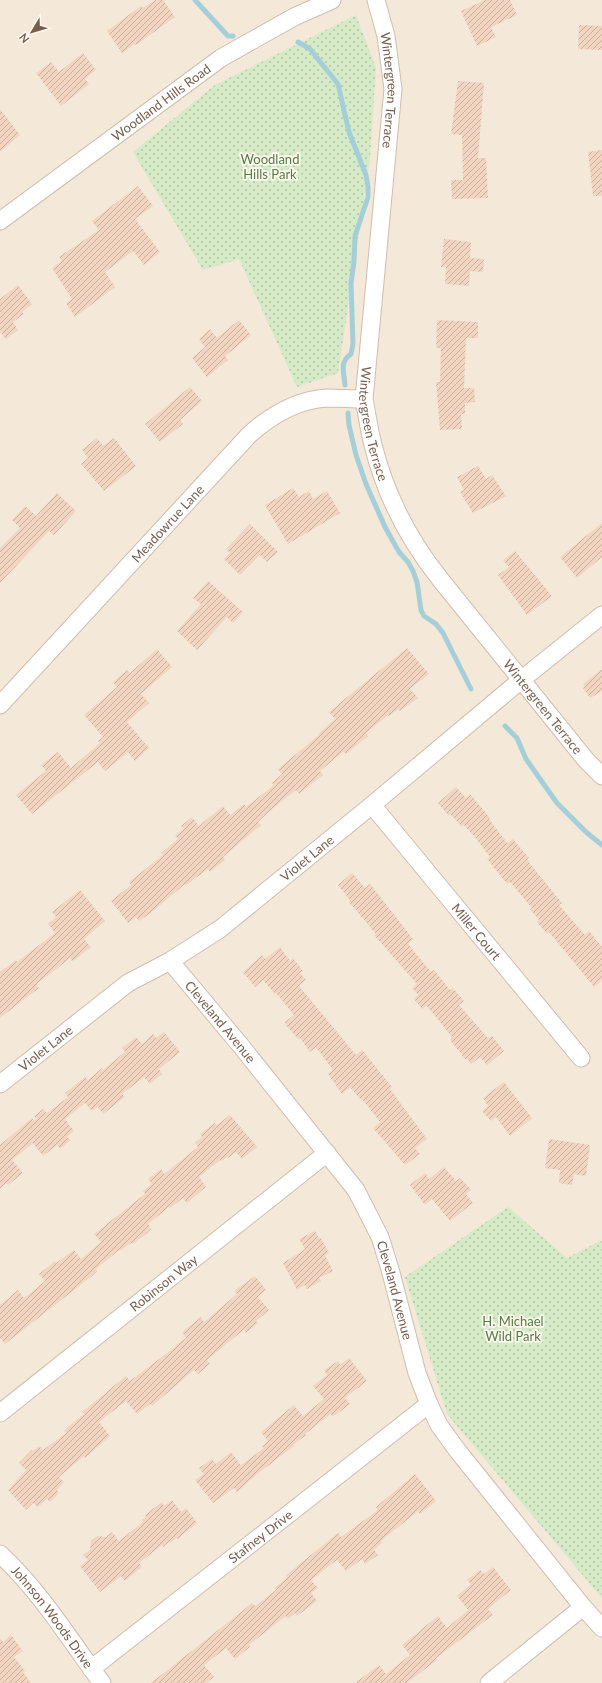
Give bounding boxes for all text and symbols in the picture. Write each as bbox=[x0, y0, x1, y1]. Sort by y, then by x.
north arrow bbox=[12, 12, 52, 52]
text: N bbox=[16, 31, 31, 46]
street label: Wintergreen Terrace bbox=[378, 31, 401, 149]
street label: Woodland Hills Road bbox=[108, 60, 214, 144]
park label: Woodland Hills Park bbox=[241, 151, 299, 182]
street label: Wintergreen Terrace bbox=[356, 366, 392, 483]
street label: Meadowrue Lane bbox=[128, 481, 207, 565]
street label: Wintergreen Terrace bbox=[500, 656, 586, 757]
street label: Violet Lane bbox=[277, 831, 337, 885]
street label: Miller Court bbox=[448, 900, 505, 963]
street label: Cleveland Avenue bbox=[182, 977, 259, 1066]
street label: Violet Lane bbox=[15, 1022, 76, 1074]
street label: Cleveland Avenue bbox=[374, 1239, 416, 1341]
street label: Robinson Way bbox=[127, 1251, 201, 1315]
park label: H. Michael Wild Park bbox=[482, 1313, 544, 1344]
street label: Stafney Drive bbox=[225, 1506, 296, 1566]
street label: Johnson Woods Drive bbox=[8, 1562, 97, 1672]

